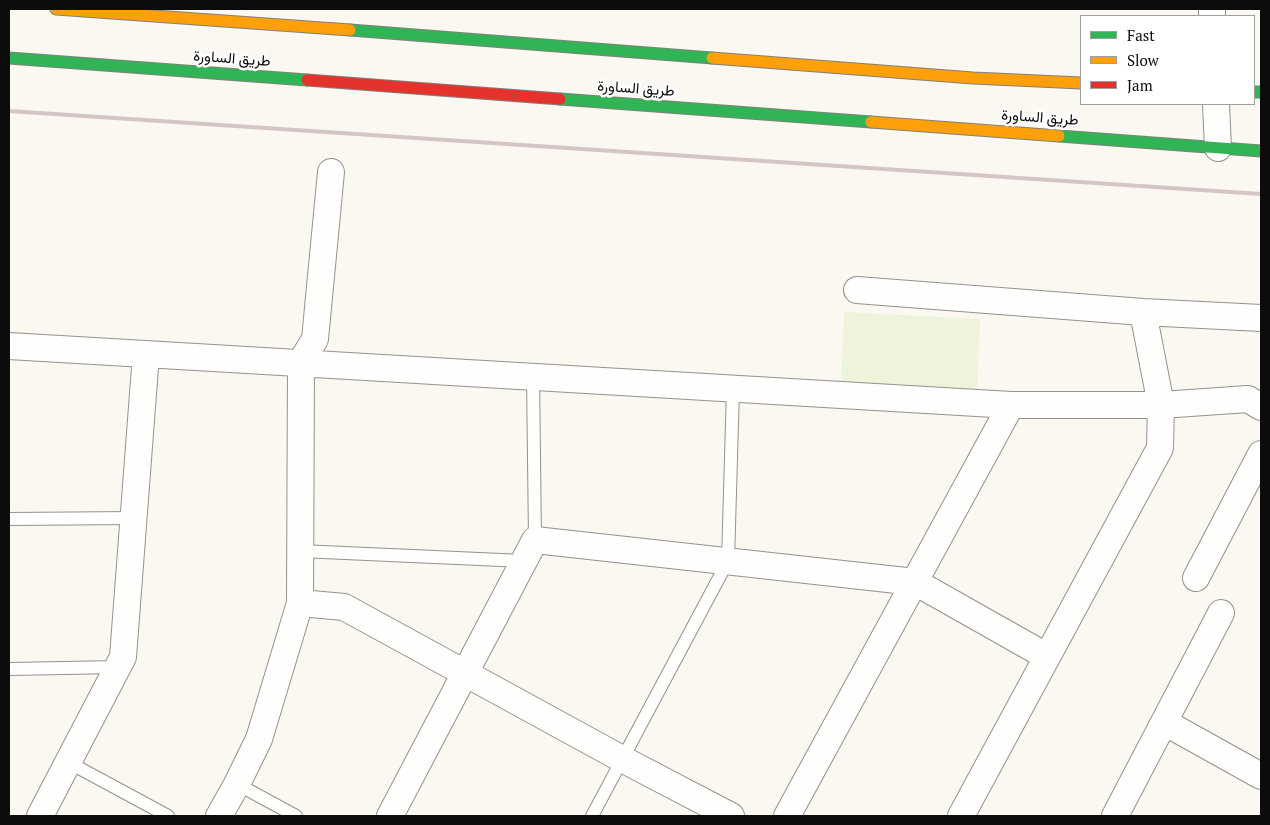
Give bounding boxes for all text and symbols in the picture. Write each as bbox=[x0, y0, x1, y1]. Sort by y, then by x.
legend bbox=[1080, 15, 1255, 105]
text: Fast bbox=[1127, 25, 1155, 45]
street label: طريق الساورة bbox=[193, 47, 271, 71]
text: Slow bbox=[1127, 50, 1159, 70]
text: Jam bbox=[1127, 75, 1153, 95]
street label: طريق الساورة bbox=[597, 77, 675, 101]
street label: طريق الساورة bbox=[1001, 106, 1079, 130]

